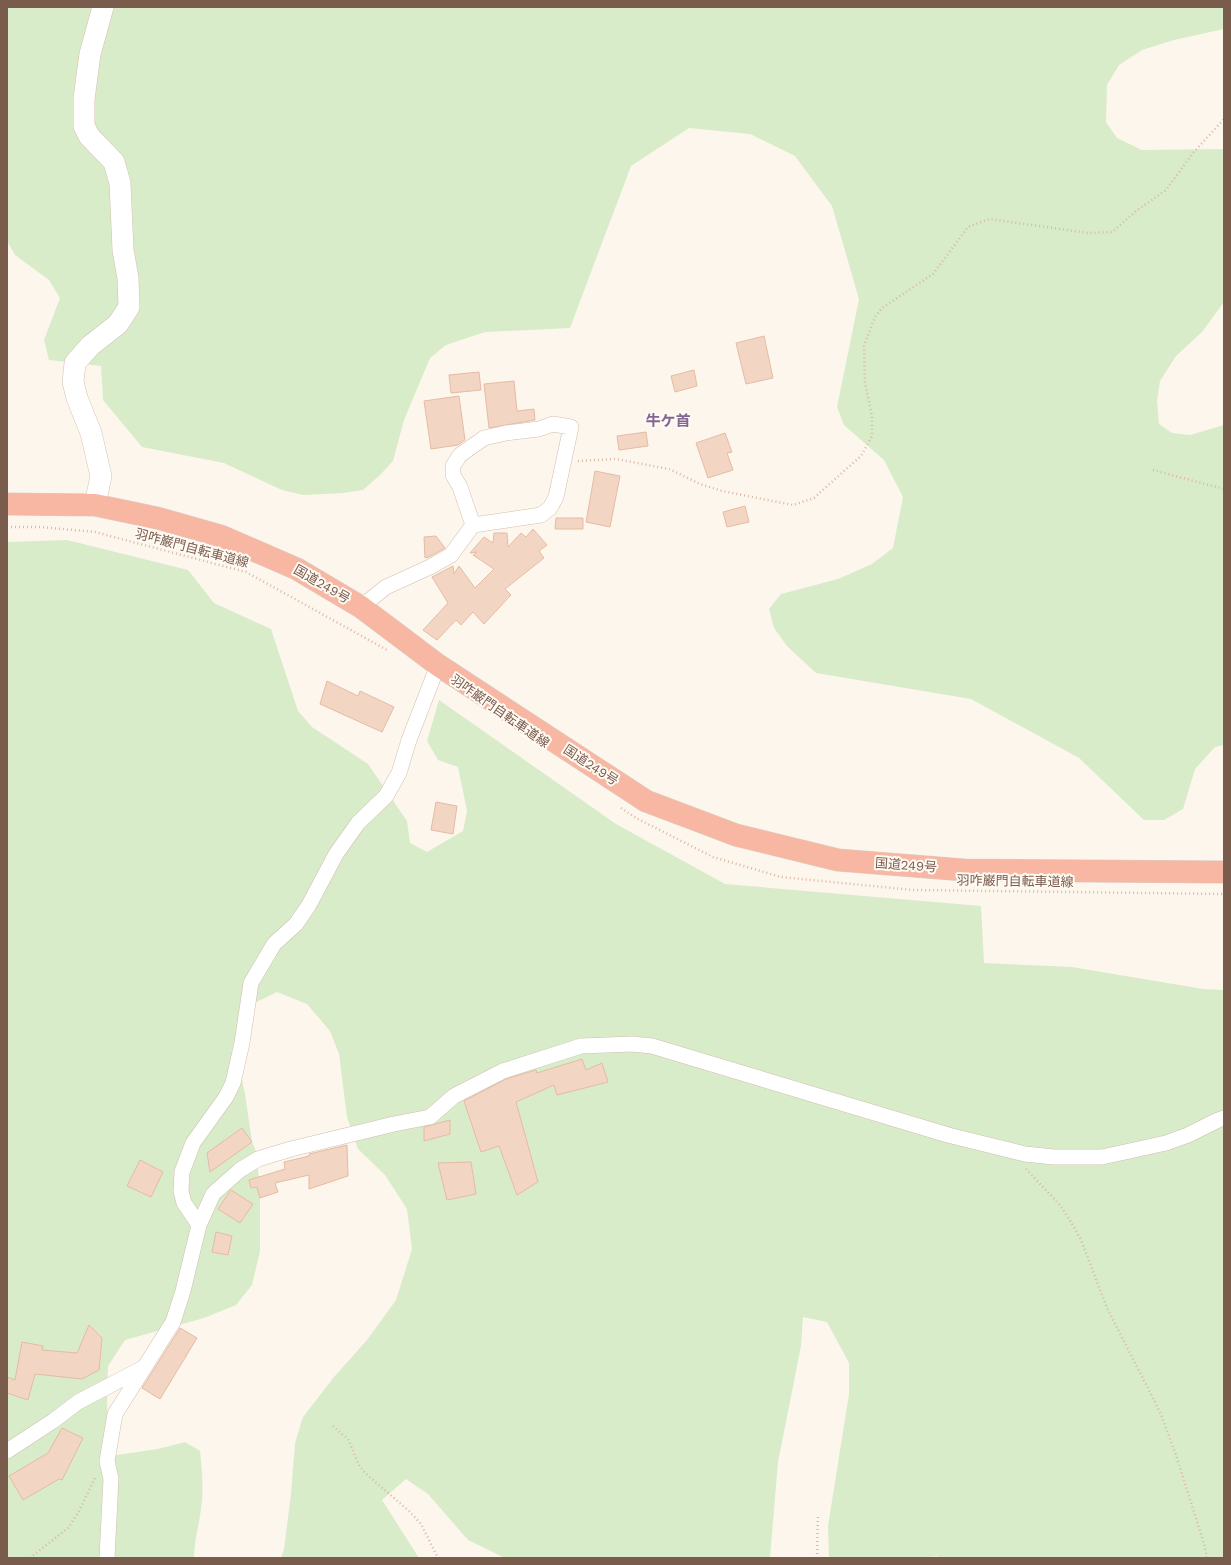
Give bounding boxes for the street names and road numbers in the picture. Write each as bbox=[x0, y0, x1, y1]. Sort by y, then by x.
street label: 羽咋巌門自転車道線 bbox=[134, 526, 250, 570]
street label: 国道249号 bbox=[291, 562, 353, 606]
street label: 羽咋巌門自転車道線 bbox=[448, 671, 552, 751]
street label: 国道249号 bbox=[561, 742, 621, 788]
street label: 国道249号 bbox=[874, 855, 938, 875]
street label: 羽咋巌門自転車道線 bbox=[956, 872, 1074, 890]

